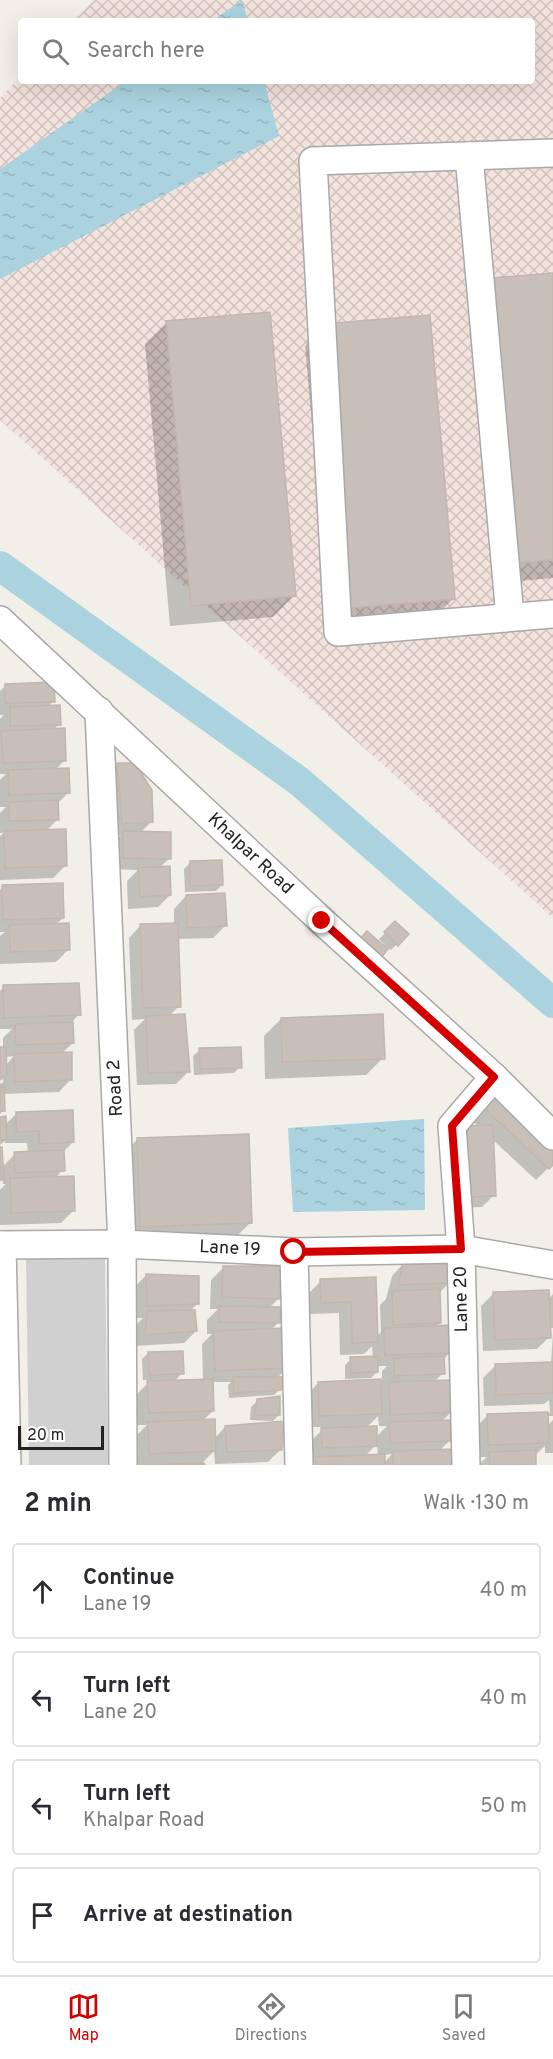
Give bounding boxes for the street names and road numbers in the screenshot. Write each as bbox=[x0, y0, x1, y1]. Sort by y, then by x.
street label: Khalpar Road bbox=[202, 808, 298, 900]
street label: Road 2 bbox=[103, 1059, 129, 1117]
street label: Lane 19 bbox=[199, 1236, 261, 1262]
street label: Lane 20 bbox=[450, 1265, 474, 1333]

